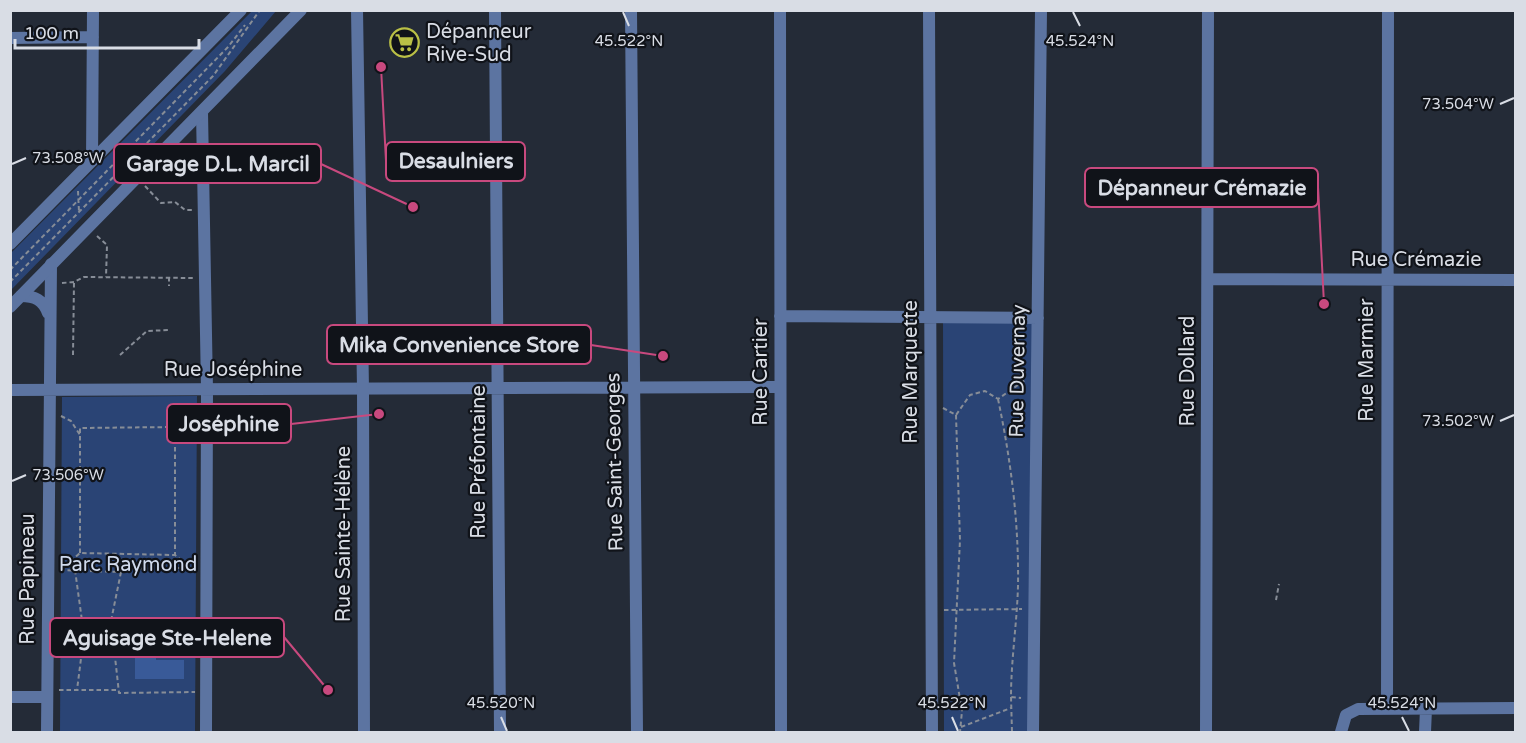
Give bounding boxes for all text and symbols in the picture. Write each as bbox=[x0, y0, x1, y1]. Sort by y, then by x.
scale bar bbox=[15, 12, 200, 50]
place label: Dépanneur Rive-Sud bbox=[426, 20, 532, 67]
text: 100 m bbox=[24, 22, 79, 44]
supermarket icon: Dépanneur Rive-Sud bbox=[389, 27, 421, 59]
text: 45.522°N bbox=[595, 32, 663, 50]
text: 45.524°N bbox=[1046, 32, 1114, 50]
text: 73.504°W bbox=[1422, 95, 1494, 113]
callout: Desaulniers bbox=[386, 142, 525, 181]
callout: Garage D.L. Marcil bbox=[114, 144, 321, 183]
text: 73.508°W bbox=[32, 149, 104, 167]
text: Desaulniers bbox=[398, 149, 514, 174]
text: Garage D.L. Marcil bbox=[126, 152, 310, 177]
callout: Dépanneur Crémazie bbox=[1085, 168, 1318, 207]
text: Dépanneur Crémazie bbox=[1098, 176, 1307, 201]
street label: Rue Crémazie bbox=[1350, 248, 1482, 272]
street label: Rue Marmier bbox=[1355, 298, 1379, 422]
street label: Rue Marquette bbox=[899, 300, 923, 444]
street label: Rue Duvernay bbox=[1005, 304, 1031, 438]
street label: Rue Dollard bbox=[1176, 316, 1200, 426]
street label: Rue Cartier bbox=[749, 318, 773, 426]
callout: Mika Convenience Store bbox=[327, 325, 591, 364]
text: Mika Convenience Store bbox=[339, 333, 579, 358]
street label: Rue Joséphine bbox=[164, 358, 302, 382]
street label: Rue Saint-Georges bbox=[601, 372, 629, 552]
street label: Rue Préfontaine bbox=[467, 385, 491, 539]
callout: Joséphine bbox=[167, 404, 291, 443]
text: Joséphine bbox=[178, 412, 279, 437]
text: 73.502°W bbox=[1422, 412, 1494, 430]
street label: Rue Sainte-Hélène bbox=[332, 446, 356, 622]
text: 73.506°W bbox=[32, 466, 104, 484]
street label: Rue Papineau bbox=[16, 513, 40, 645]
park label: Parc Raymond bbox=[59, 553, 197, 577]
callout: Aguisage Ste-Helene bbox=[50, 618, 284, 657]
text: Aguisage Ste-Helene bbox=[62, 626, 272, 651]
text: 45.520°N bbox=[467, 694, 535, 712]
text: 45.522°N bbox=[918, 694, 986, 712]
text: 45.524°N bbox=[1368, 694, 1436, 712]

